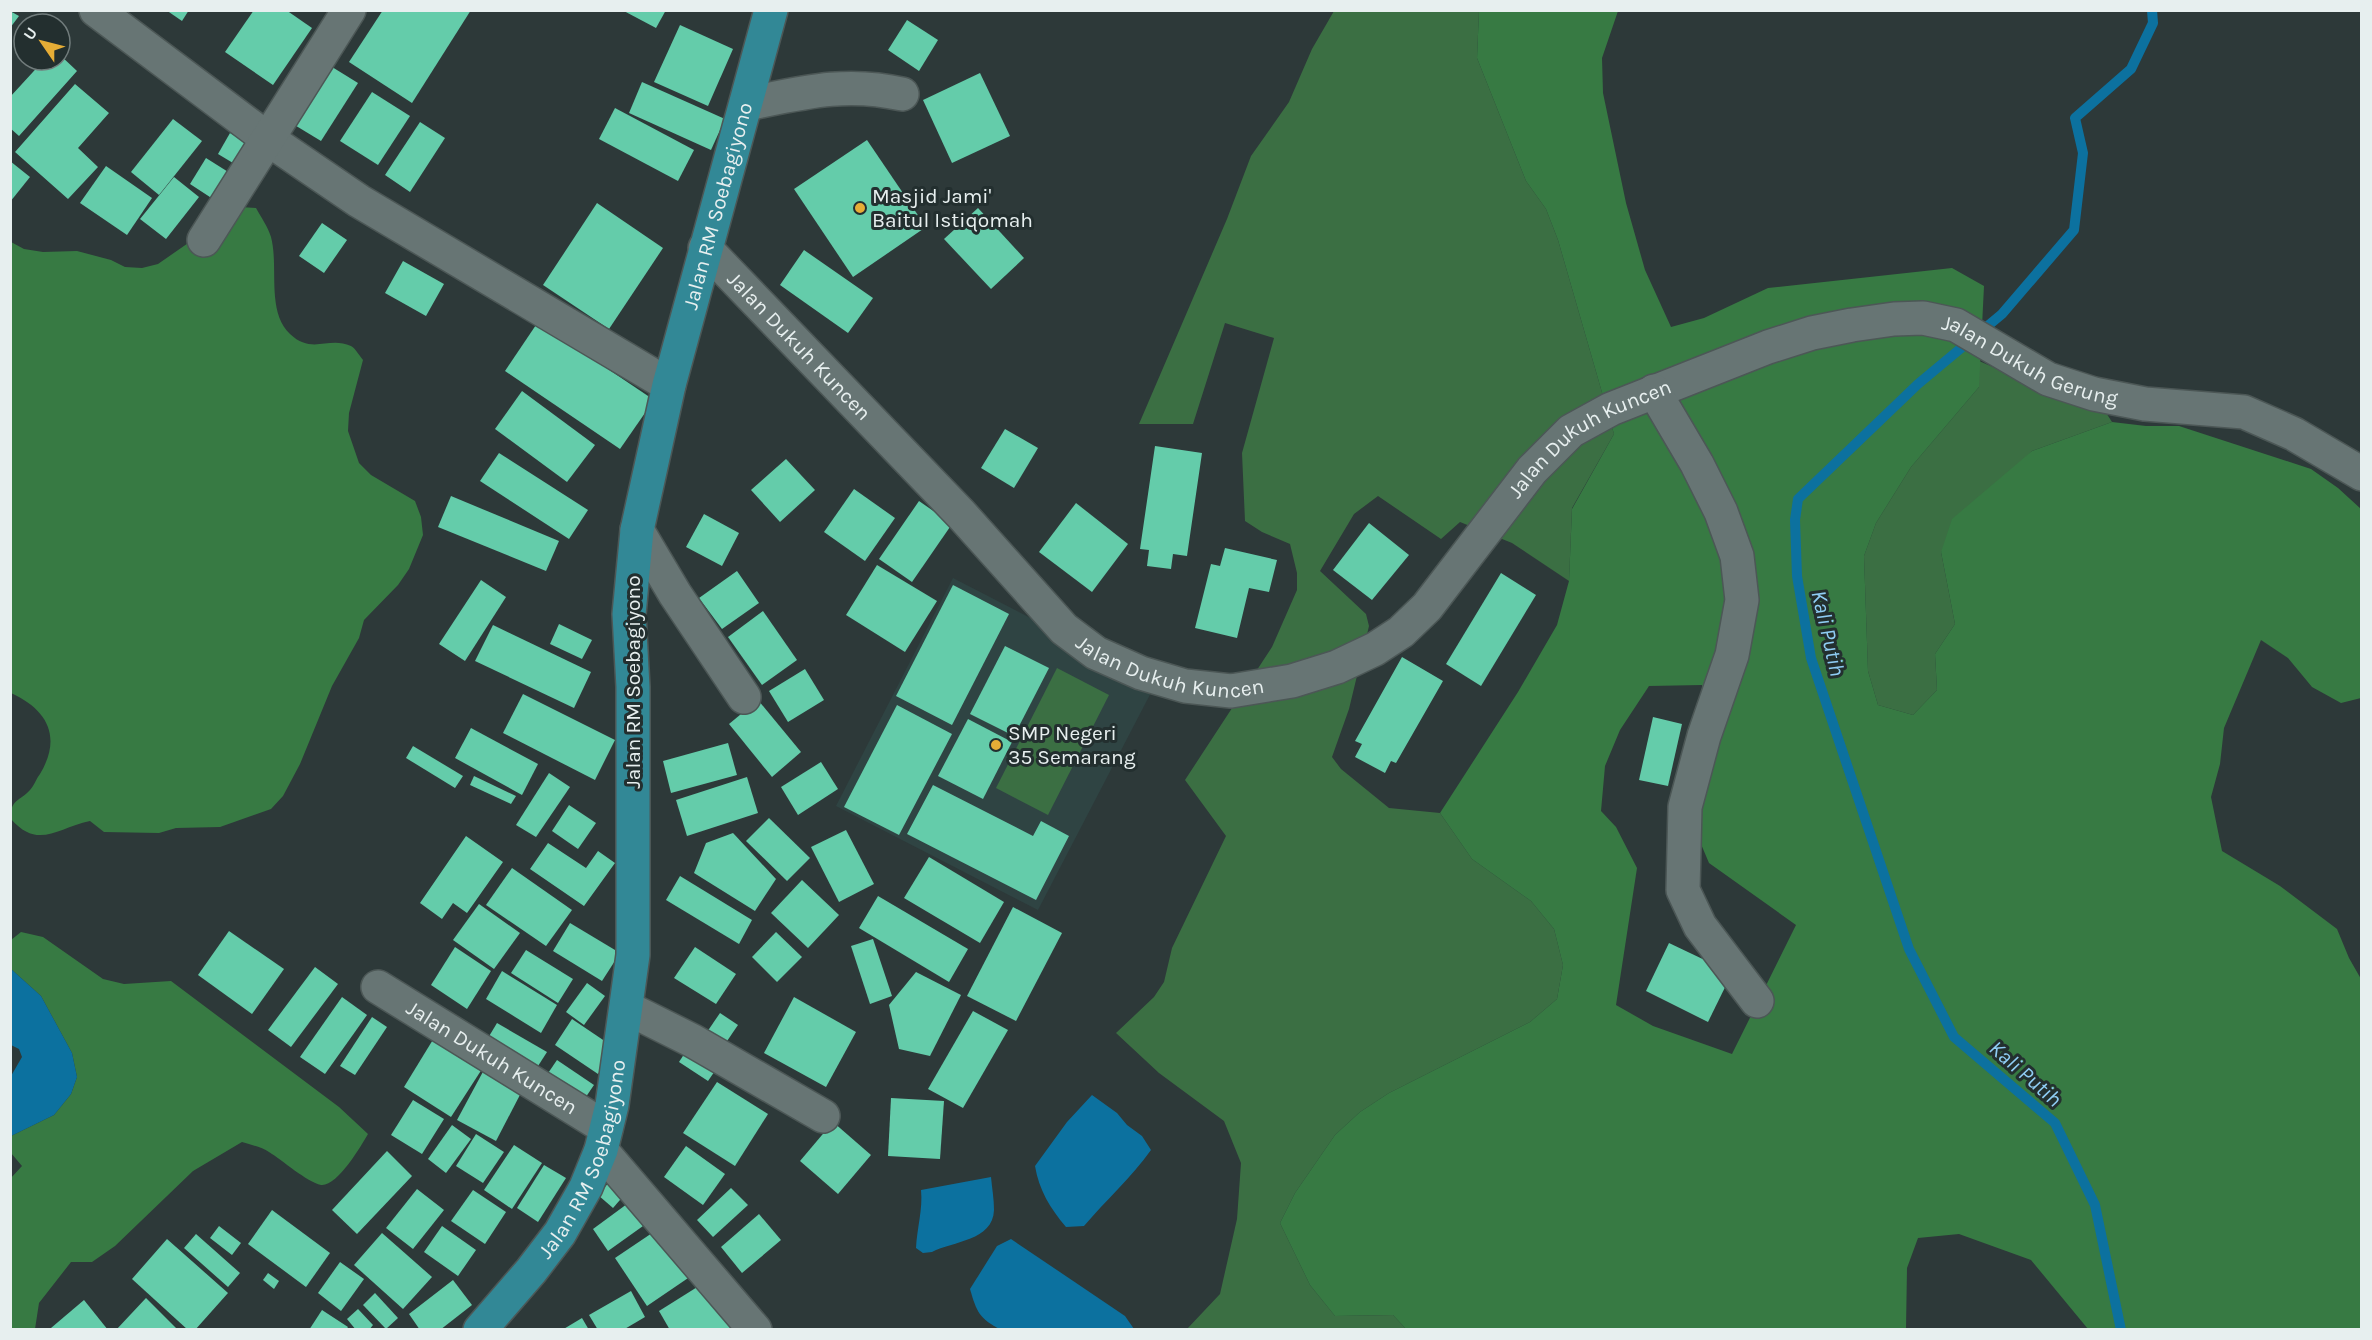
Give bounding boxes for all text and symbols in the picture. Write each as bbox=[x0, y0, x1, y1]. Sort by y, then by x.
north arrow bbox=[12, 12, 72, 72]
text: U bbox=[19, 24, 41, 44]
street label: Jalan RM Soebagiyono bbox=[678, 100, 757, 312]
place label: Masjid Jami' Baitul Istiqomah bbox=[872, 184, 1033, 232]
marker: Masjid Jami' Baitul Istiqomah bbox=[853, 201, 867, 215]
street label: Jalan Dukuh Kuncen bbox=[723, 267, 876, 425]
street label: Jalan Dukuh Gerung bbox=[1940, 310, 2120, 410]
street label: Jalan Dukuh Kuncen bbox=[1503, 374, 1675, 503]
street label: Jalan RM Soebagiyono bbox=[621, 575, 645, 789]
water label: Kali Putih bbox=[1806, 588, 1851, 679]
street label: Jalan Dukuh Kuncen bbox=[1071, 630, 1266, 703]
place label: SMP Negeri 35 Semarang bbox=[1008, 721, 1136, 769]
marker: SMP Negeri 35 Semarang bbox=[989, 738, 1003, 752]
street label: Jalan Dukuh Kuncen bbox=[402, 996, 582, 1119]
water label: Kali Putih bbox=[1984, 1035, 2067, 1112]
street label: Jalan RM Soebagiyono bbox=[533, 1058, 630, 1263]

